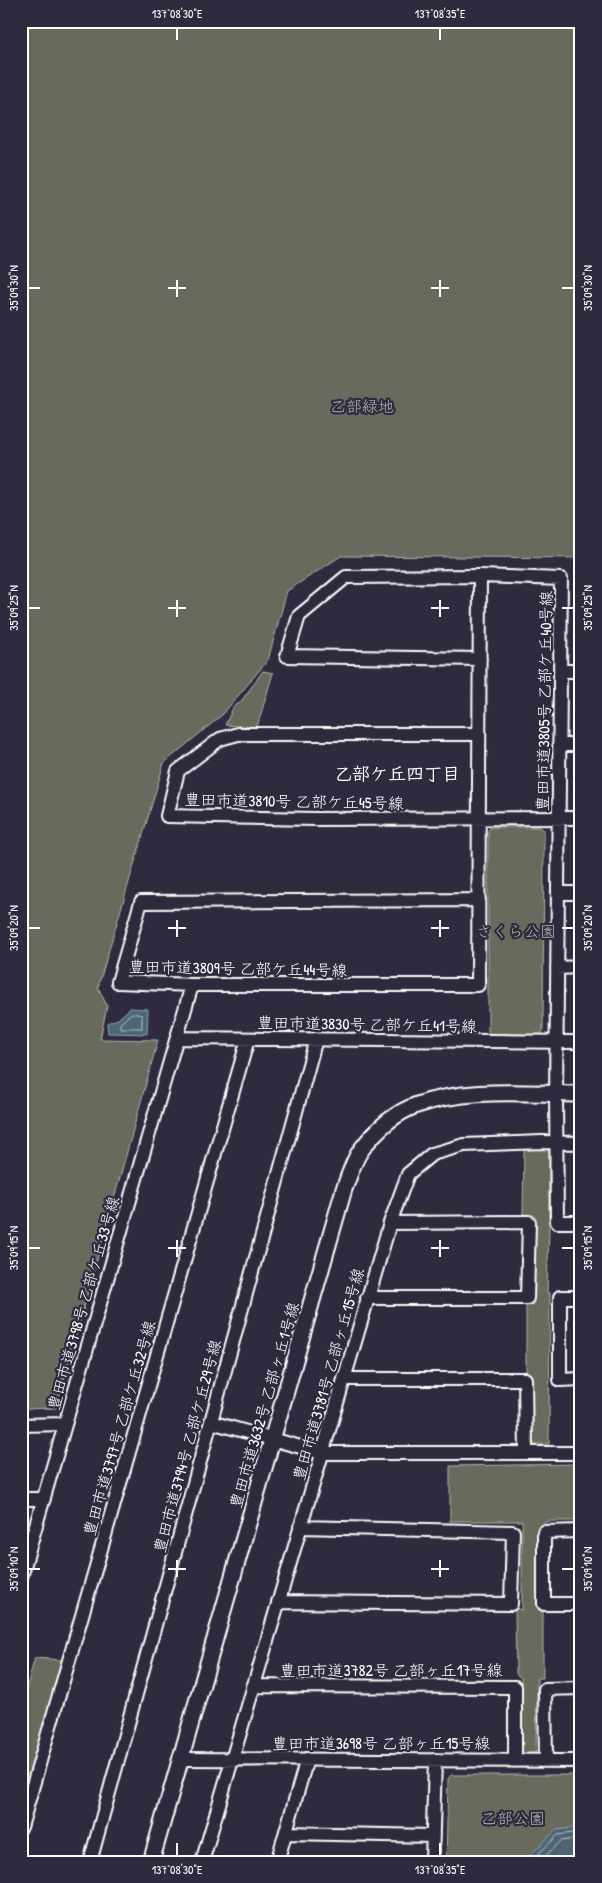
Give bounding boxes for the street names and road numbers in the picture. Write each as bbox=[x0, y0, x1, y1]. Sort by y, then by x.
street label: 豊田市道3805号 乙部ケ丘40号線 bbox=[531, 590, 557, 812]
street label: 豊田市道3810号 乙部ケ丘45号線 bbox=[184, 788, 404, 814]
street label: 豊田市道3809号 乙部ケ丘44号線 bbox=[128, 955, 348, 981]
street label: 豊田市道3830号 乙部ケ丘41号線 bbox=[257, 1011, 477, 1037]
street label: 豊田市道3798号 乙部ケ丘33号線 bbox=[42, 1193, 124, 1413]
street label: 豊田市道3781号 乙部ヶ丘15号線 bbox=[287, 1265, 369, 1483]
street label: 豊田市道3632号 乙部ヶ丘1号線 bbox=[224, 1299, 304, 1511]
street label: 豊田市道3797号 乙部ケ丘32号線 bbox=[78, 1318, 160, 1538]
street label: 豊田市道3794号 乙部ケ丘29号線 bbox=[148, 1337, 226, 1555]
street label: 豊田市道3782号 乙部ヶ丘17号線 bbox=[280, 1659, 502, 1681]
street label: 豊田市道3698号 乙部ヶ丘15号線 bbox=[272, 1732, 490, 1754]

